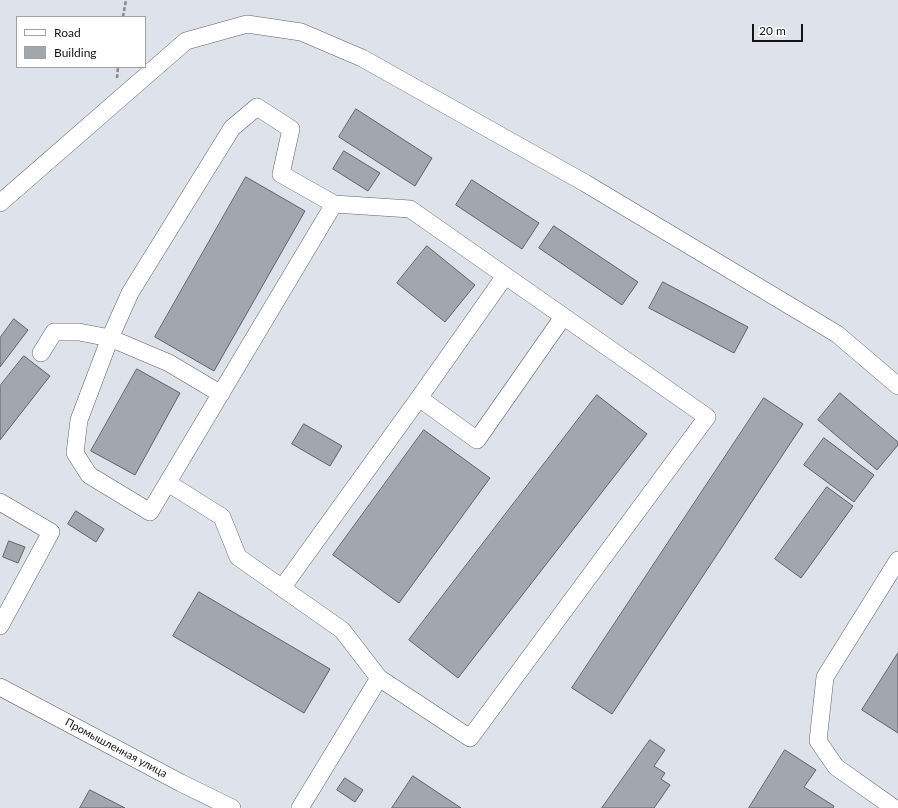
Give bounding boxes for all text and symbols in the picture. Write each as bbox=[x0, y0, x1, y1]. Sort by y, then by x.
legend bbox=[16, 16, 146, 68]
scale bar bbox=[754, 16, 805, 42]
text: 20 m bbox=[759, 23, 786, 38]
text: Road bbox=[54, 25, 81, 40]
text: Building bbox=[54, 45, 97, 60]
street label: Промышленная улица bbox=[63, 716, 169, 780]

